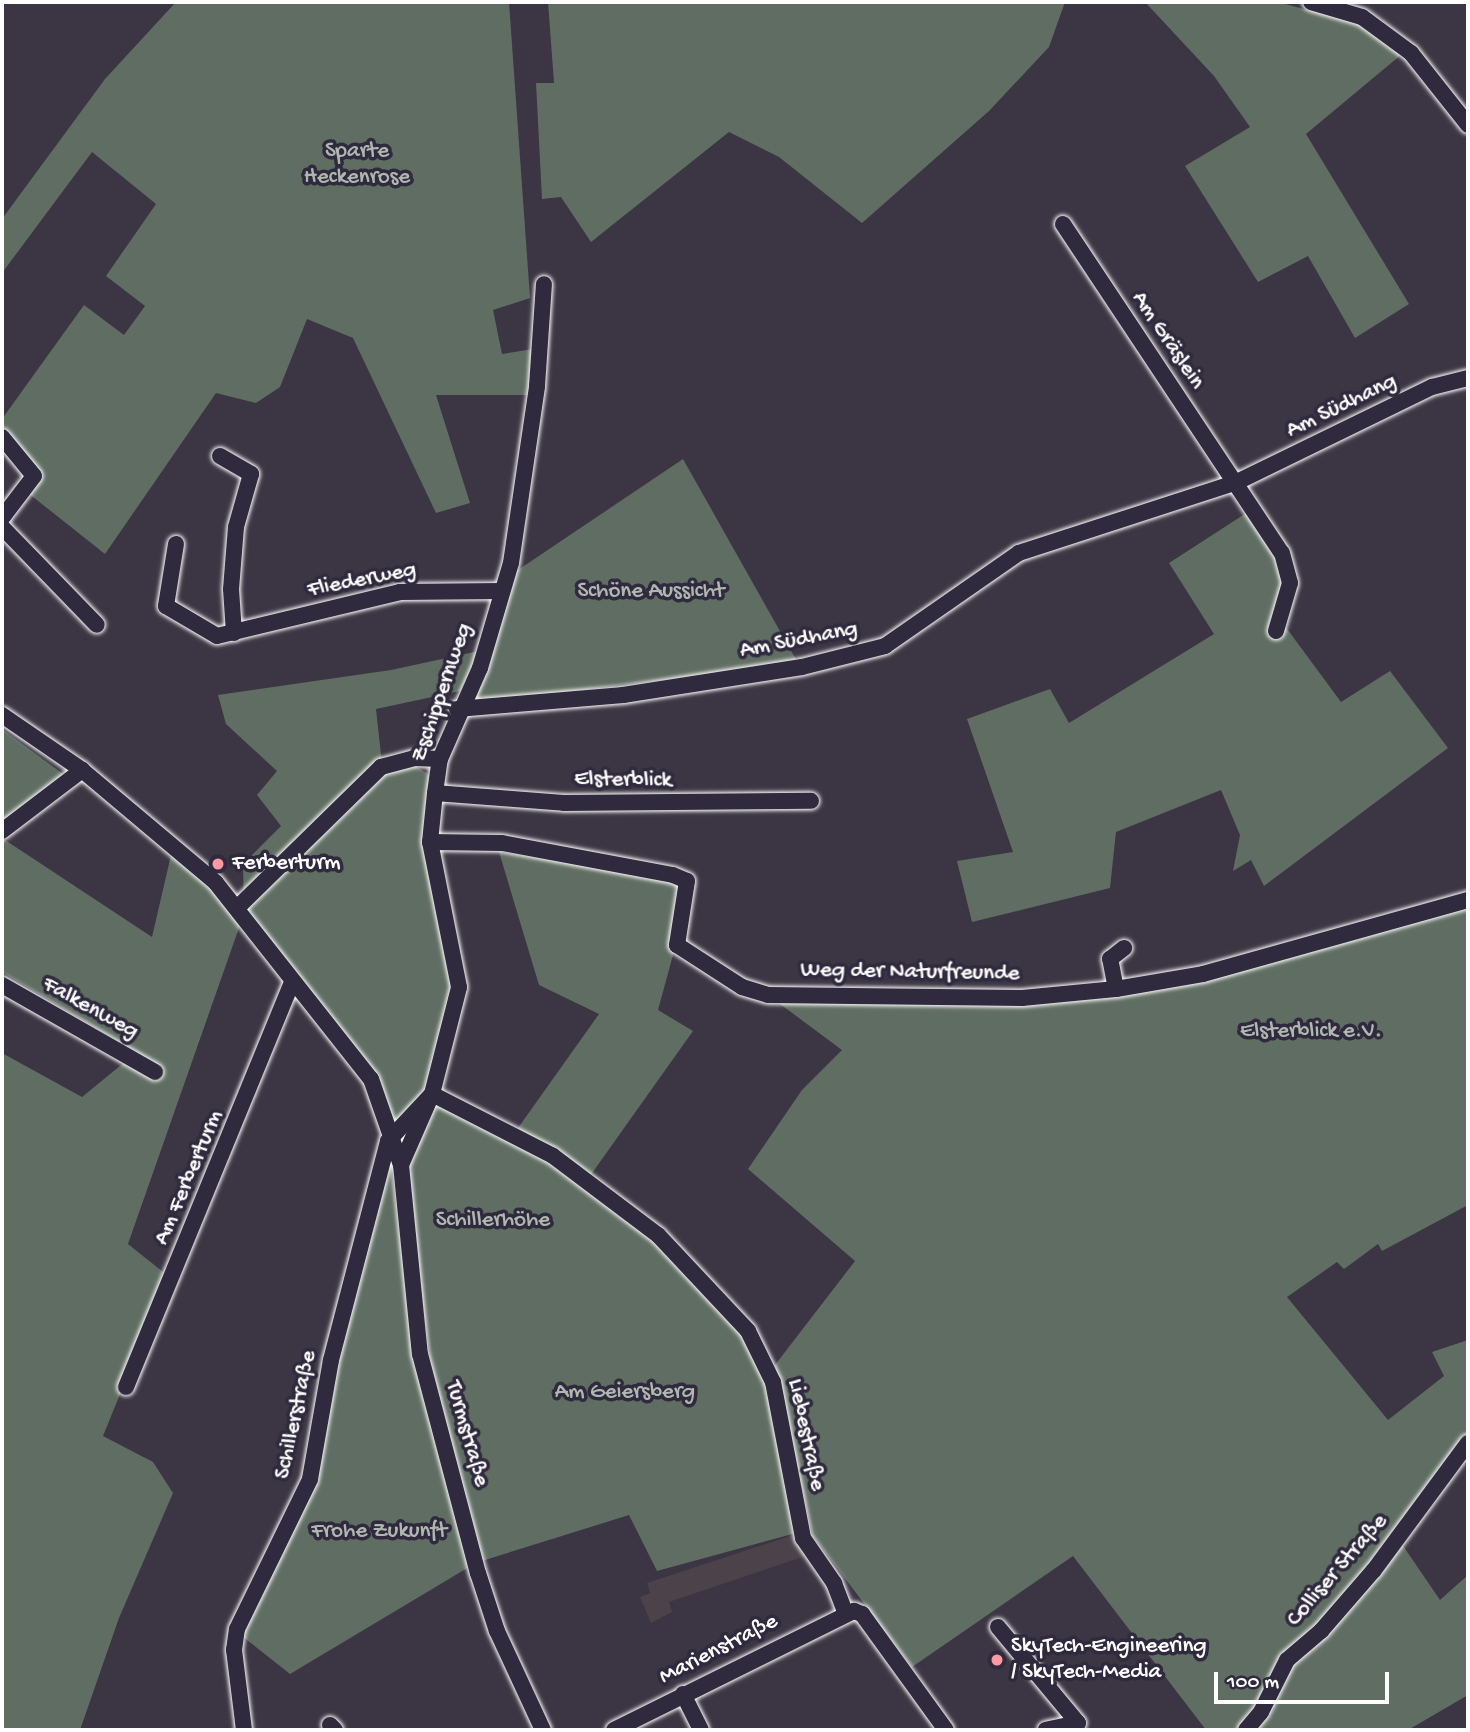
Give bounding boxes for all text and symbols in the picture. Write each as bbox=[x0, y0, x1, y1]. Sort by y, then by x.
park label: Sparte Heckenrose bbox=[304, 138, 410, 192]
street label: Am Gräslein bbox=[1124, 287, 1210, 395]
street label: Am Südhang bbox=[1282, 368, 1402, 446]
street label: Fliederweg bbox=[305, 557, 419, 605]
park label: Schöne Aussicht bbox=[578, 578, 724, 606]
street label: Am Südhang bbox=[738, 616, 860, 666]
street label: Zschippernweg bbox=[406, 620, 480, 766]
street label: Elsterblick bbox=[574, 766, 672, 796]
place label: Ferberturm bbox=[232, 850, 341, 878]
marker: Ferberturm bbox=[210, 856, 226, 872]
street label: Weg der Naturfreunde bbox=[800, 957, 1020, 989]
street label: Falkenweg bbox=[37, 971, 143, 1047]
park label: Elsterblick e.V. bbox=[1240, 1018, 1382, 1046]
street label: Am Ferberturm bbox=[149, 1106, 231, 1250]
park label: Schillerhöhe bbox=[436, 1207, 550, 1235]
street label: Schillerstraße bbox=[270, 1348, 324, 1482]
street label: Liebestraße bbox=[780, 1376, 830, 1494]
street label: Turmstraße bbox=[438, 1378, 494, 1490]
park label: Am Geiersberg bbox=[555, 1379, 695, 1407]
street label: Colliser Straße bbox=[1282, 1509, 1394, 1633]
park label: Frohe Zukunft bbox=[311, 1518, 447, 1546]
street label: Marienstraße bbox=[655, 1608, 783, 1692]
place label: SkyTech-Engineering / SkyTech-Media bbox=[1011, 1633, 1206, 1687]
marker: SkyTech-Engineering / SkyTech-Media bbox=[989, 1652, 1005, 1668]
scale bar bbox=[1218, 1658, 1393, 1702]
text: 100 m bbox=[1227, 1671, 1279, 1696]

